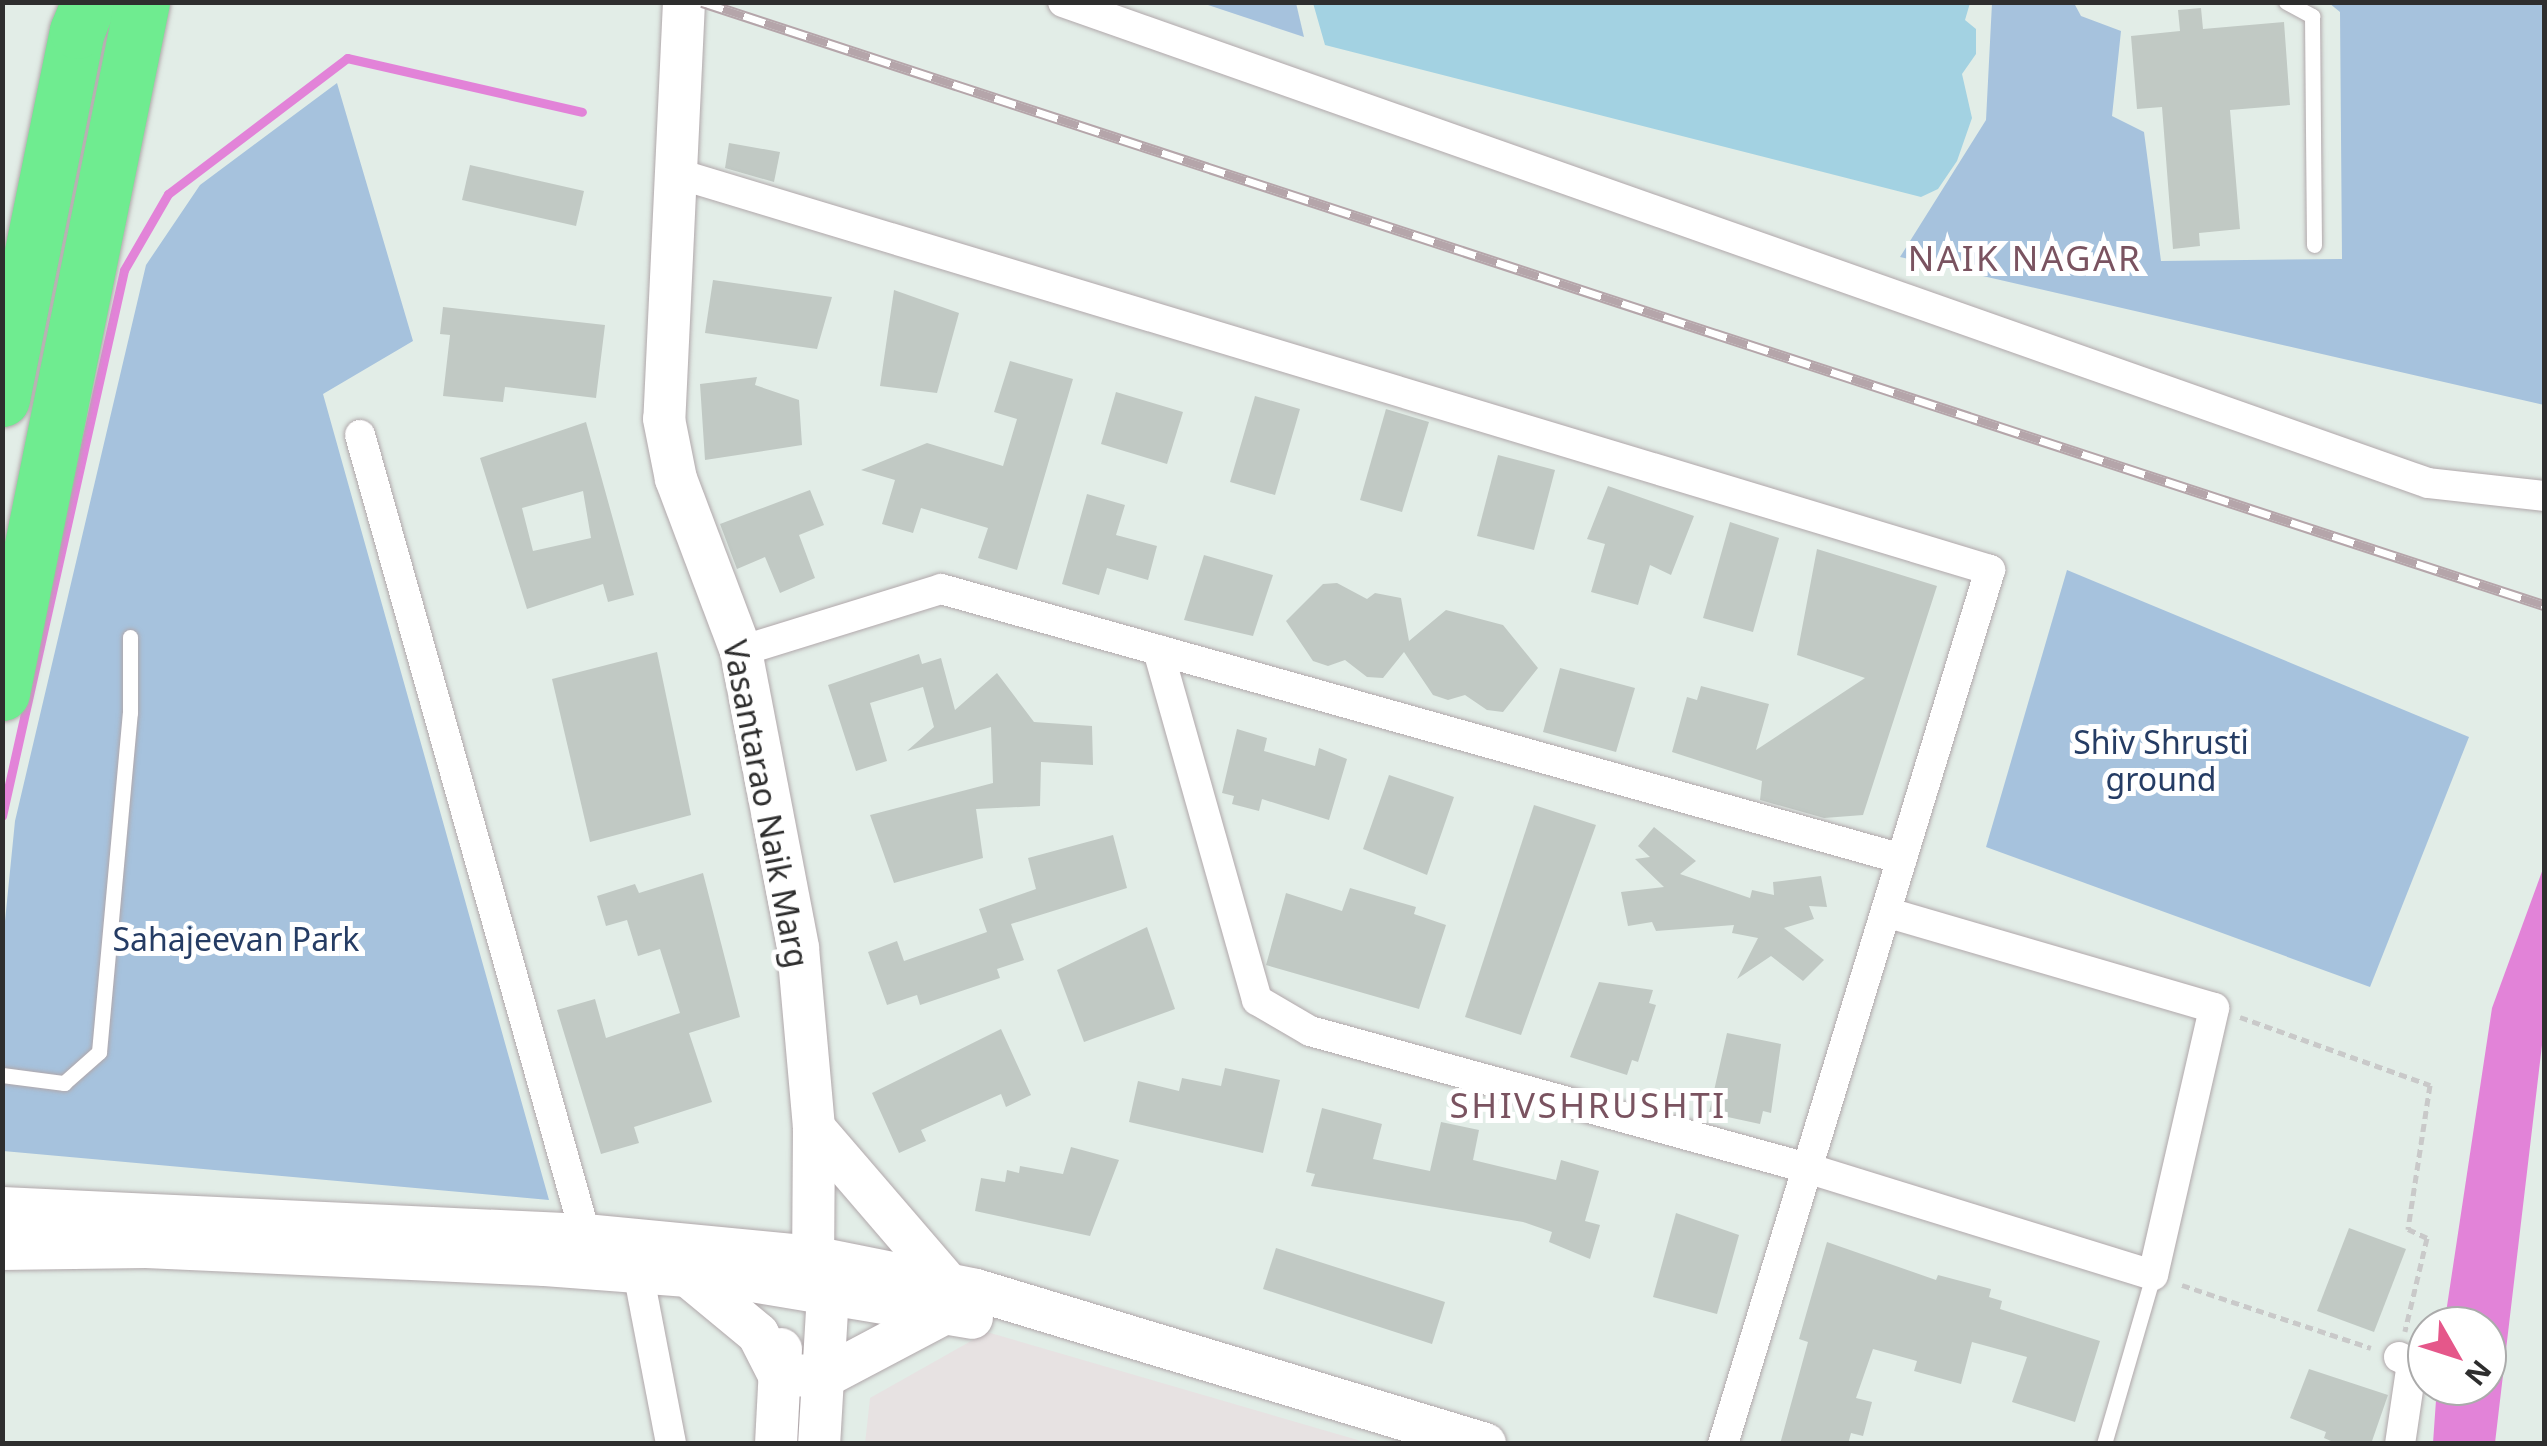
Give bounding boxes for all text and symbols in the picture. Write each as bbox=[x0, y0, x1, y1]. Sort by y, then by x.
district label: NAIK NAGAR bbox=[1908, 237, 2142, 279]
street label: Vasantarao Naik Marg bbox=[715, 637, 817, 971]
park label: Shiv Shrusti ground bbox=[2073, 724, 2249, 799]
park label: Sahajeevan Park bbox=[113, 920, 359, 958]
district label: SHIVSHRUSHTI bbox=[1450, 1084, 1726, 1126]
north arrow bbox=[2407, 1306, 2507, 1406]
text: N bbox=[2457, 1353, 2501, 1394]

